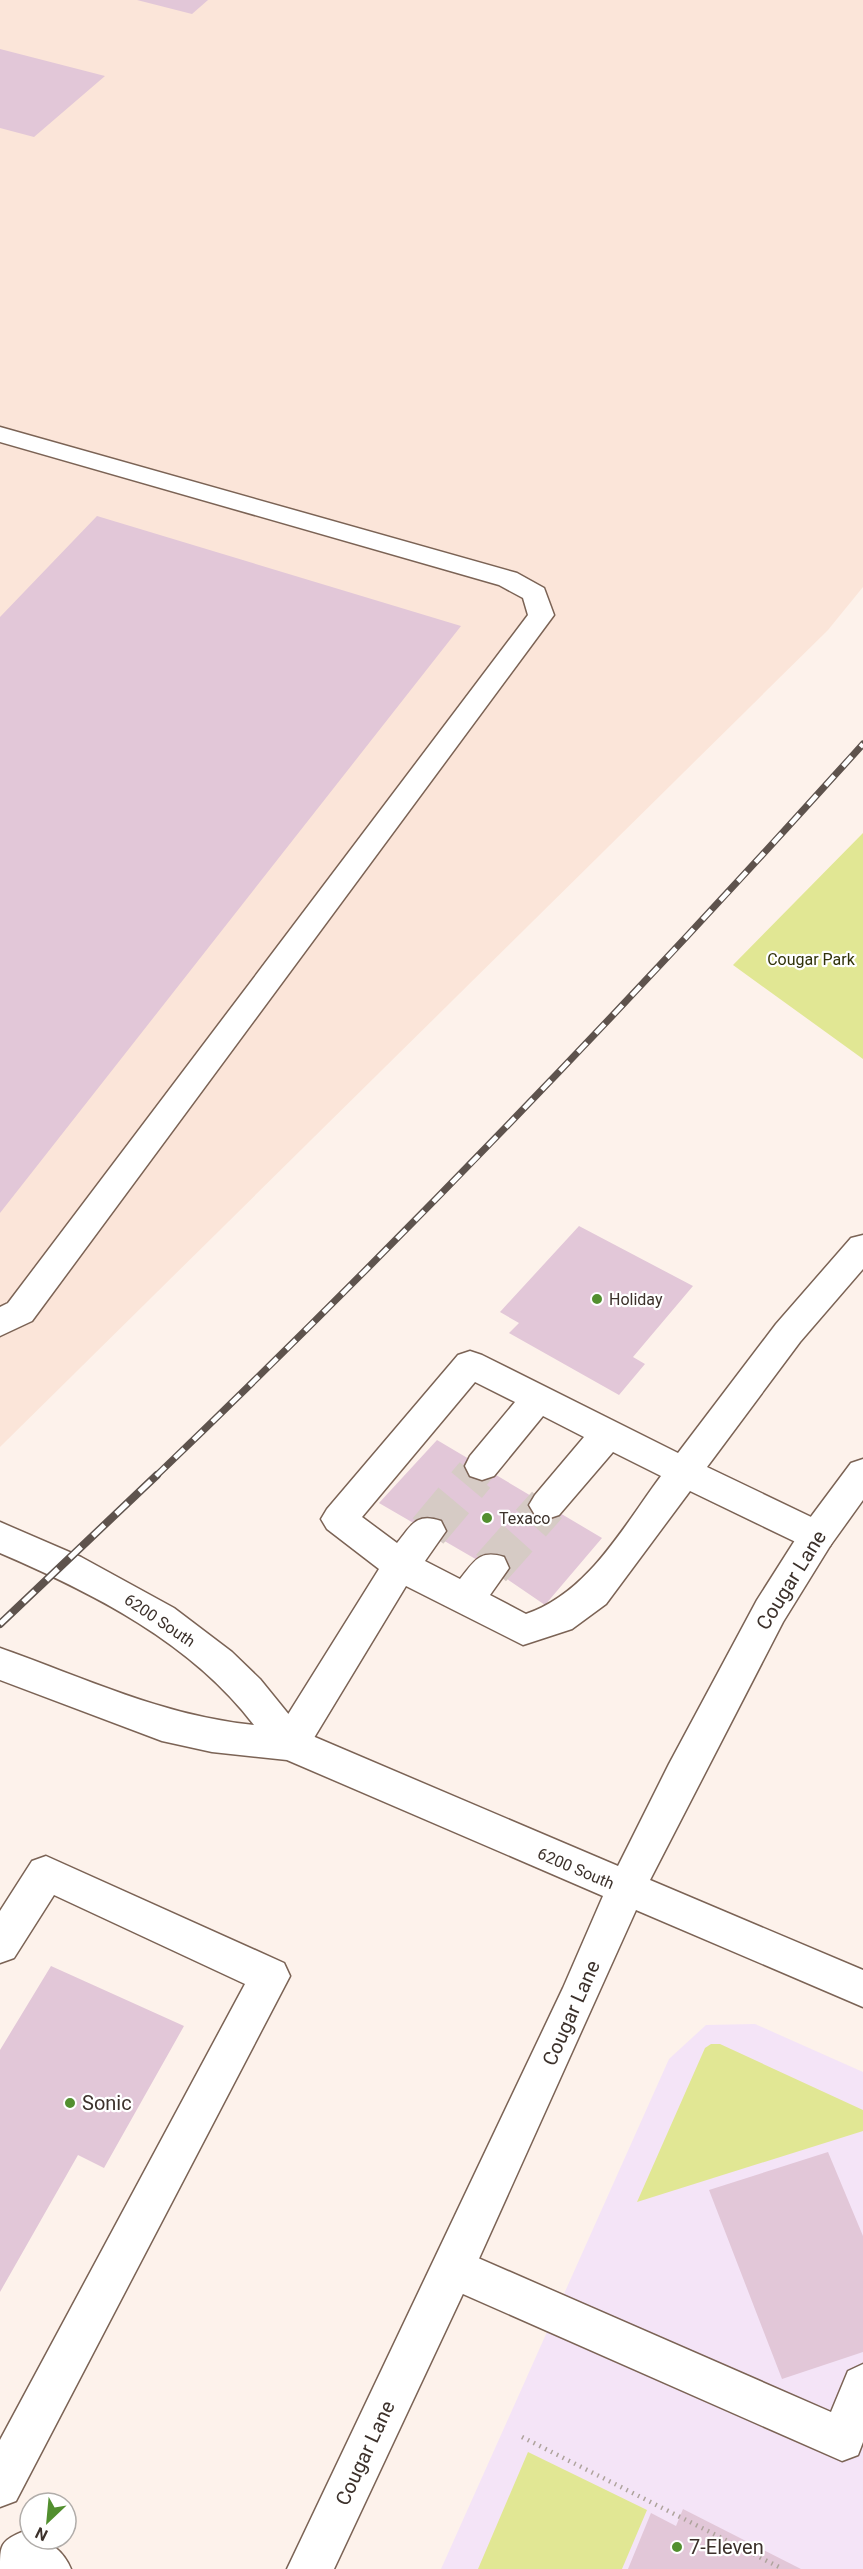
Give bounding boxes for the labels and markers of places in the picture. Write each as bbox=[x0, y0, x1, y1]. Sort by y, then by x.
place label: Holiday bbox=[609, 1290, 663, 1309]
marker: Holiday bbox=[590, 1292, 604, 1306]
place label: Texaco bbox=[499, 1509, 550, 1528]
marker: Texaco bbox=[480, 1511, 494, 1525]
place label: Sonic bbox=[82, 2091, 132, 2115]
marker: Sonic bbox=[63, 2096, 77, 2110]
place label: 7-Eleven bbox=[689, 2535, 764, 2559]
marker: 7-Eleven bbox=[670, 2540, 684, 2554]

